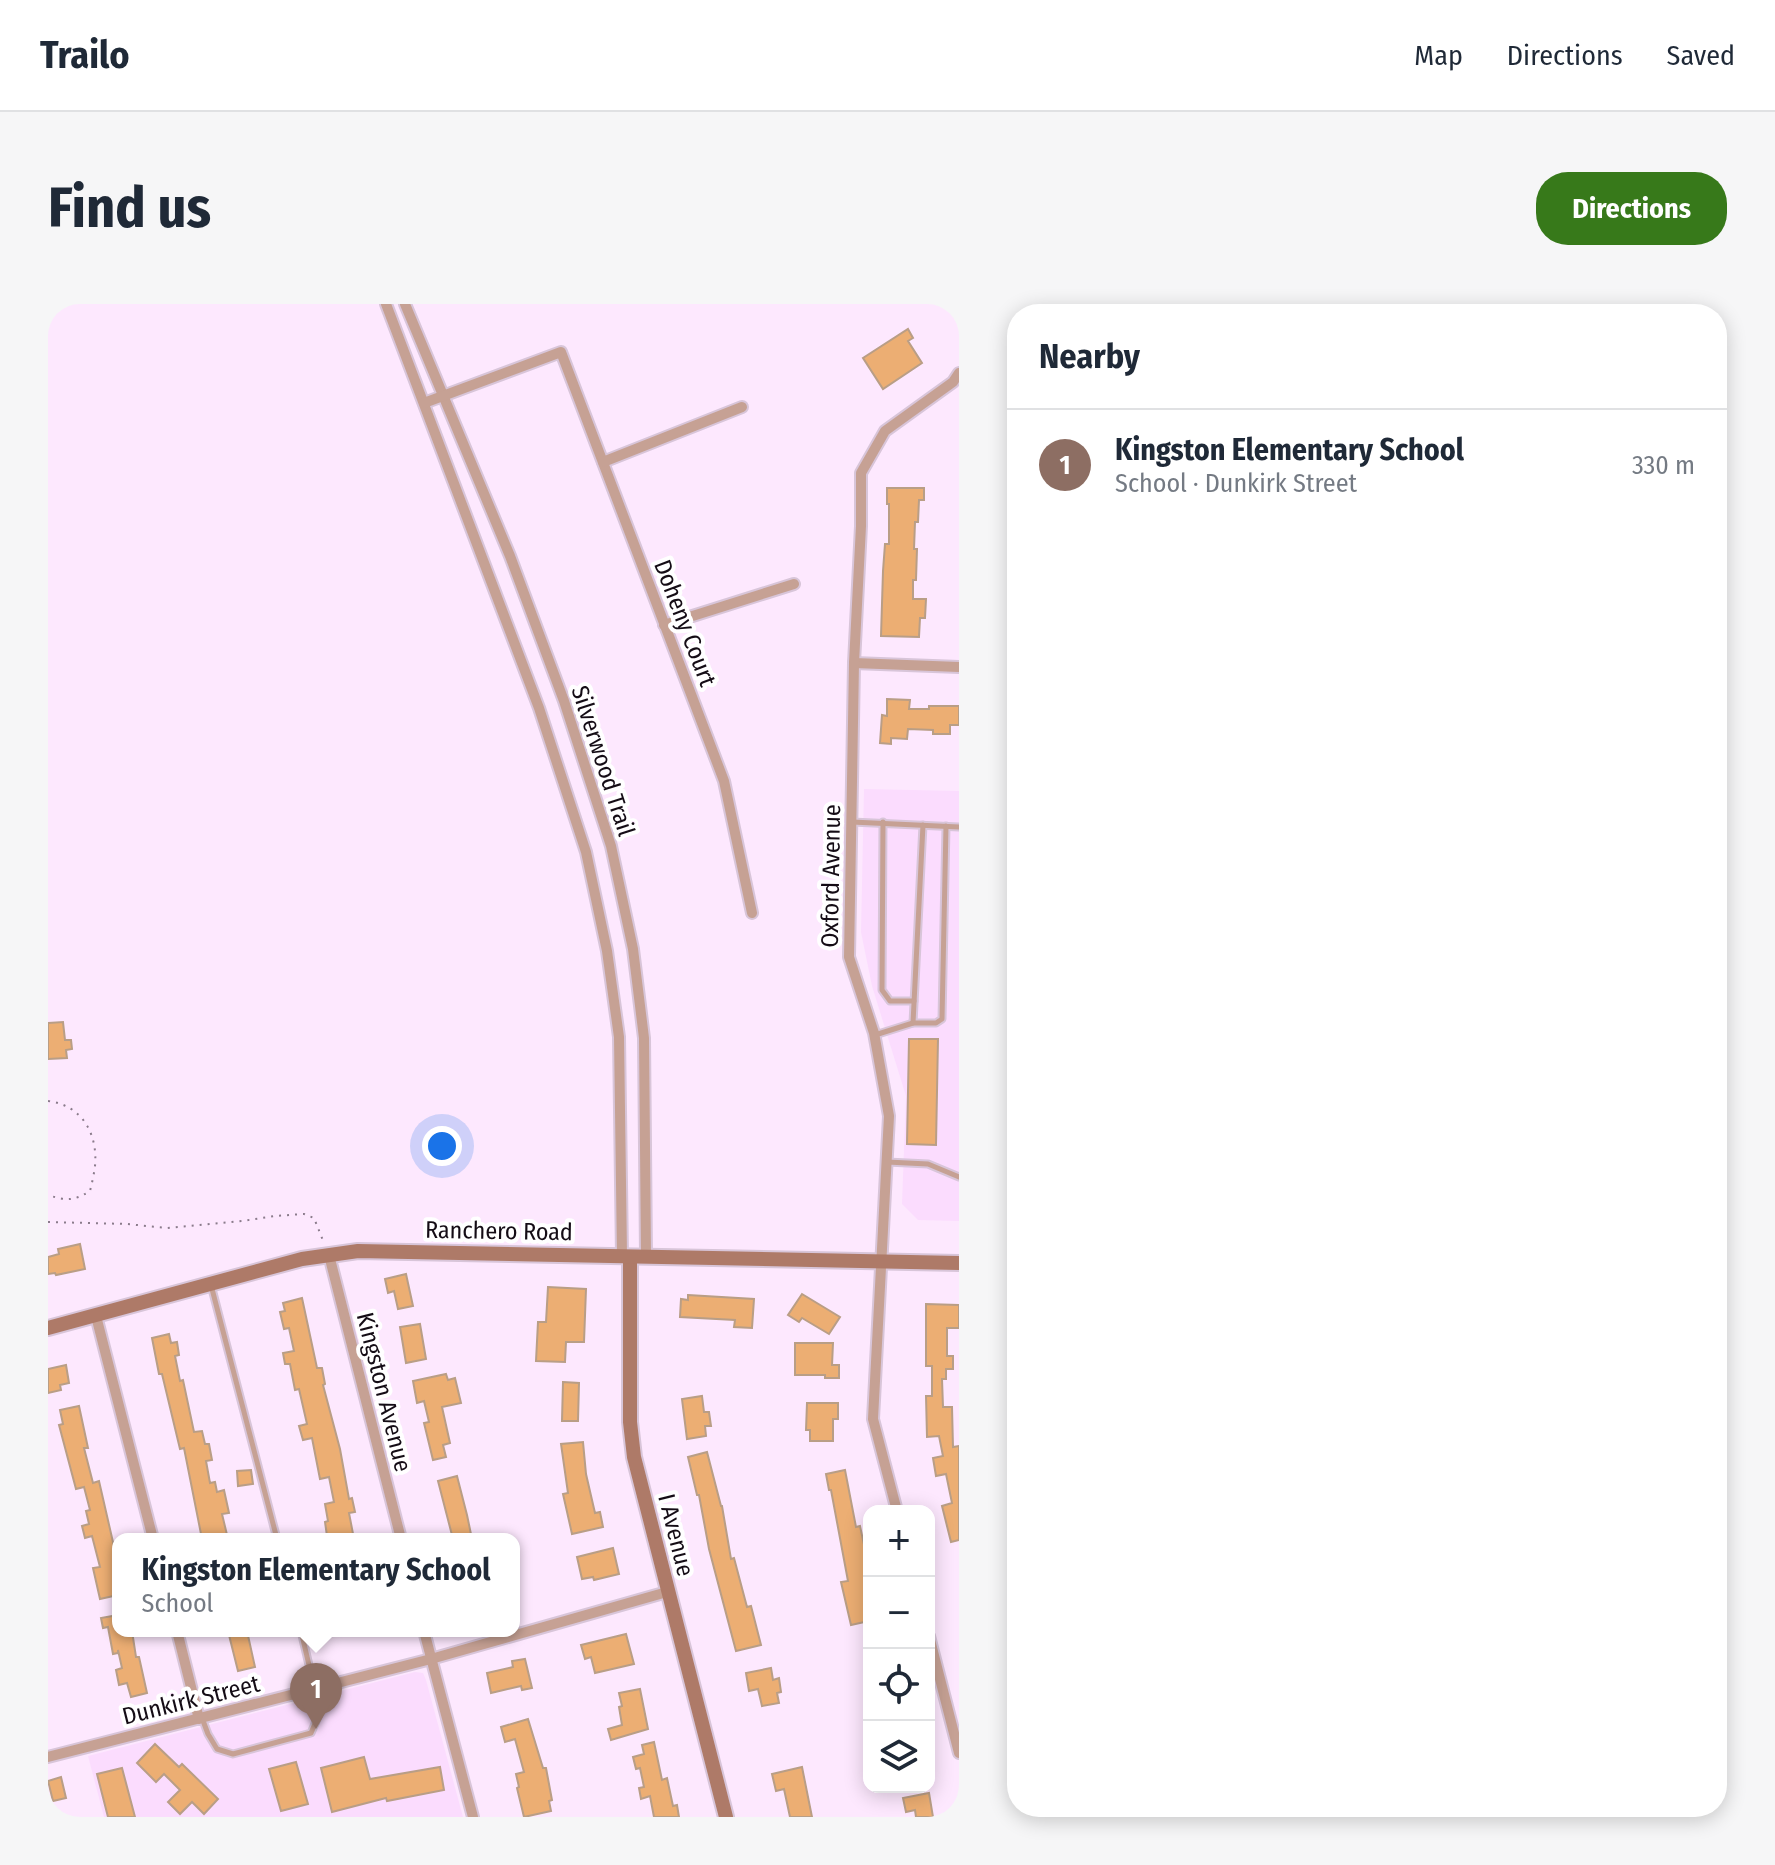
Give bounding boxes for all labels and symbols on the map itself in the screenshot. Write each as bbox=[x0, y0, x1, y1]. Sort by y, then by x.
street label: Doheny Court bbox=[648, 556, 722, 690]
street label: Silverwood Trail bbox=[566, 682, 640, 840]
street label: Oxford Avenue bbox=[816, 804, 846, 948]
your location bbox=[422, 1126, 462, 1166]
street label: Ranchero Road bbox=[425, 1216, 573, 1246]
street label: Kingston Avenue bbox=[351, 1309, 417, 1475]
street label: I Avenue bbox=[652, 1491, 700, 1579]
pin: 1 bbox=[290, 1663, 342, 1729]
street label: Dunkirk Street bbox=[119, 1669, 263, 1731]

